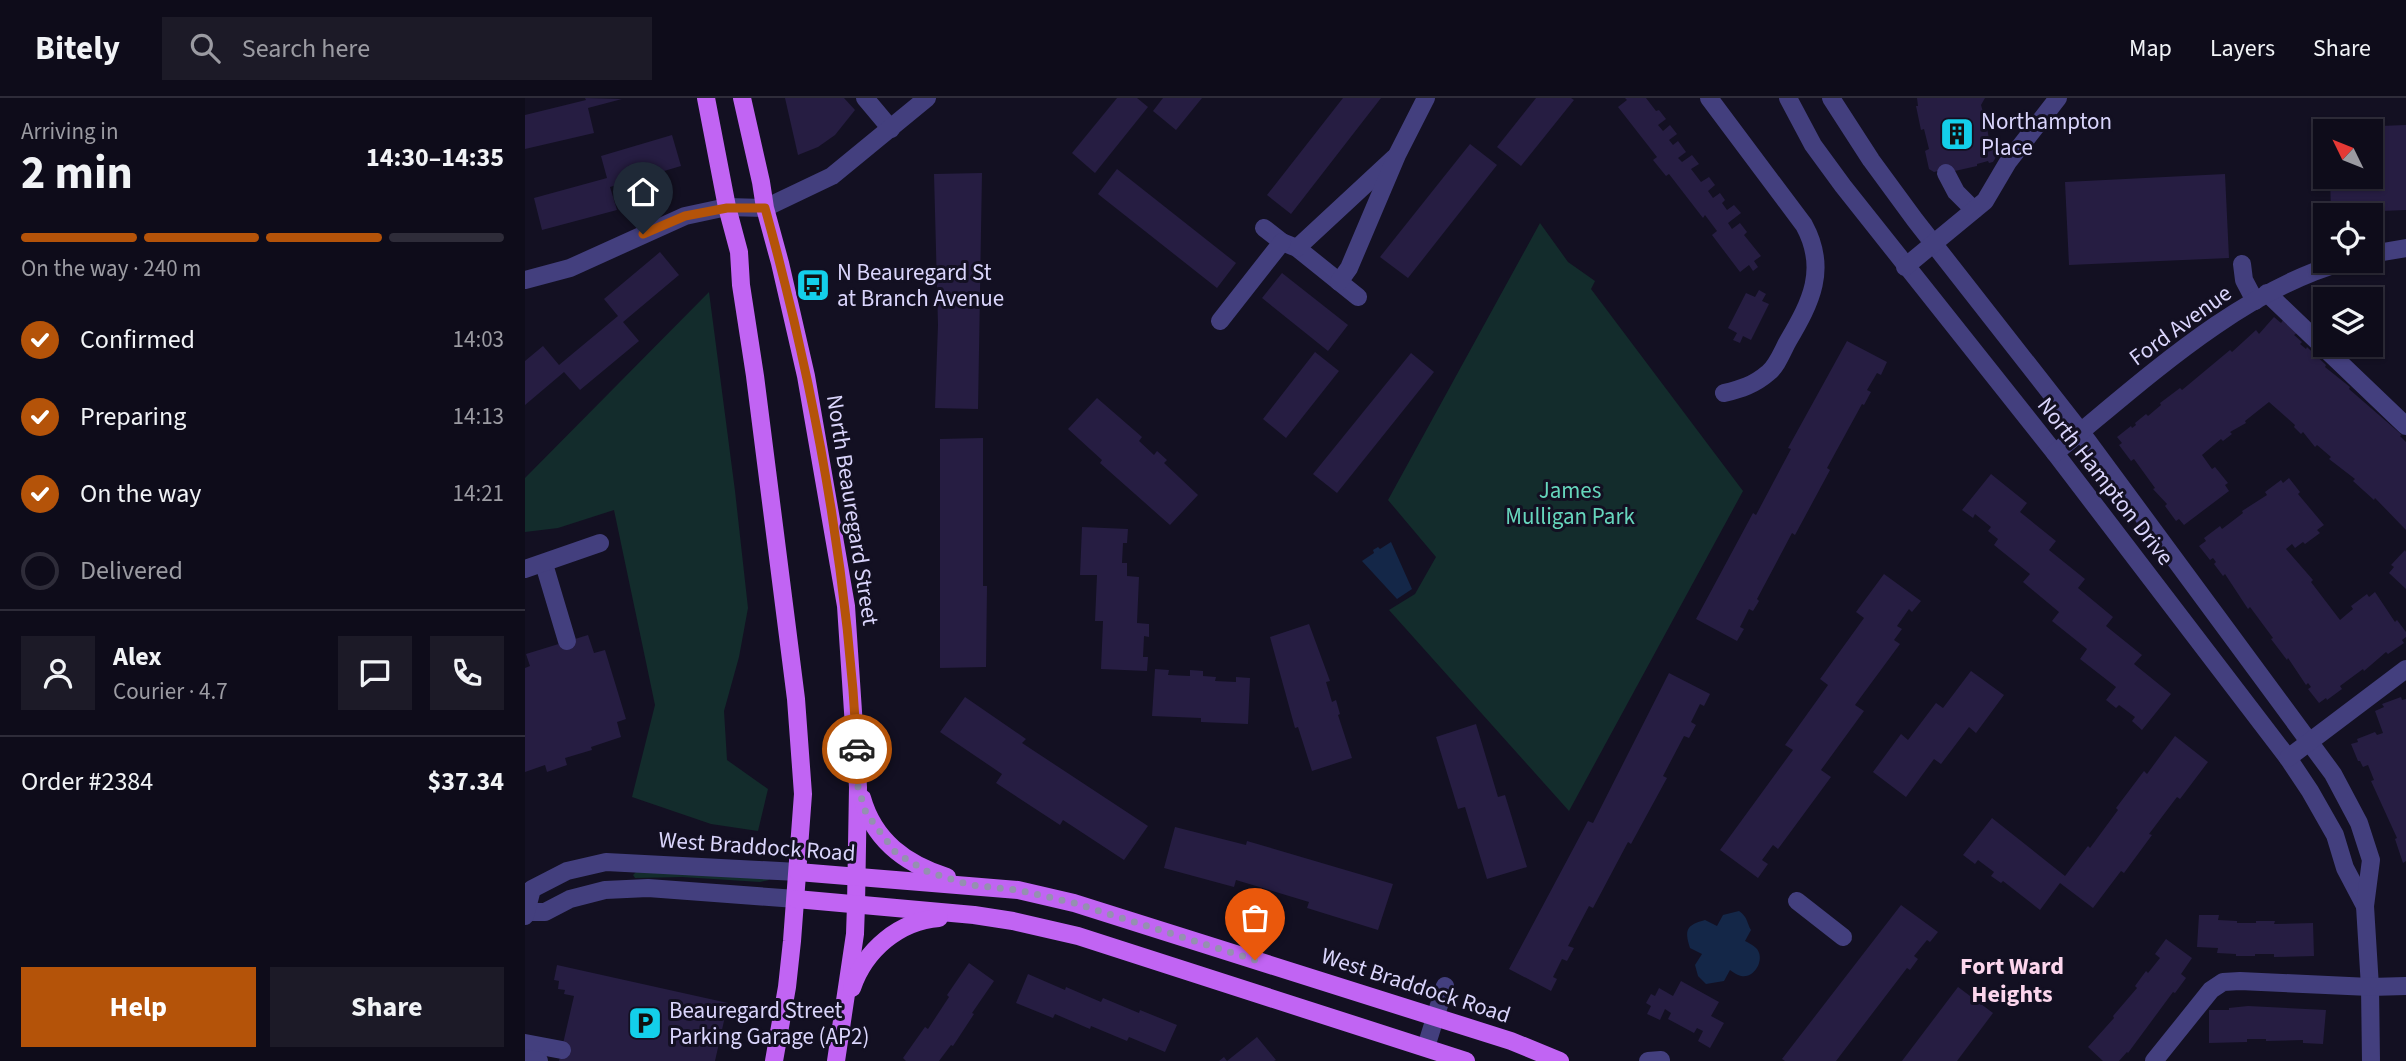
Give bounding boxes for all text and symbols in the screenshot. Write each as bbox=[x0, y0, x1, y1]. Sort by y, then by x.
search box bbox=[162, 17, 652, 80]
text: Bitely bbox=[35, 25, 120, 72]
icon: search bbox=[186, 29, 224, 67]
text: Search here bbox=[242, 30, 370, 67]
text: Map bbox=[2129, 31, 2172, 66]
text: Layers bbox=[2210, 31, 2275, 66]
text: Share bbox=[2313, 31, 2371, 66]
place label: Northampton Place bbox=[1981, 105, 2112, 164]
text: Arriving in bbox=[21, 115, 119, 148]
building icon: Northampton Place bbox=[1938, 115, 1976, 153]
north arrow bbox=[2313, 119, 2383, 189]
map controls bbox=[2313, 119, 2383, 357]
text: 14:30–14:35 bbox=[366, 139, 504, 176]
text: 2 min bbox=[21, 141, 133, 206]
pin bbox=[613, 162, 673, 234]
icon: home bbox=[624, 173, 662, 211]
button: locate bbox=[2313, 203, 2383, 273]
text: On the way · 240 m bbox=[21, 252, 201, 285]
place label: N Beauregard St at Branch Avenue bbox=[837, 256, 1004, 315]
bus stop icon: N Beauregard St at Branch Avenue bbox=[794, 266, 832, 304]
street label: Ford Avenue bbox=[2122, 277, 2238, 374]
button: layers bbox=[2313, 287, 2383, 357]
icon: check bbox=[21, 321, 59, 359]
text: Confirmed bbox=[80, 321, 195, 358]
text: 14:03 bbox=[453, 323, 504, 356]
street label: North Hampton Drive bbox=[2029, 390, 2182, 572]
street label: North Beauregard Street bbox=[818, 392, 887, 628]
icon: check bbox=[21, 398, 59, 436]
text: Preparing bbox=[80, 398, 186, 435]
text: 14:13 bbox=[453, 400, 504, 433]
park label: James Mulligan Park bbox=[1505, 474, 1635, 533]
icon: check bbox=[21, 475, 59, 513]
text: On the way bbox=[80, 475, 201, 512]
text: 14:21 bbox=[453, 477, 504, 510]
text: Delivered bbox=[80, 552, 183, 589]
button: person bbox=[21, 636, 95, 710]
button: chat bbox=[338, 636, 412, 710]
button: phone bbox=[430, 636, 504, 710]
text: Alex bbox=[113, 638, 162, 675]
text: Courier · 4.7 bbox=[113, 675, 228, 708]
courier bbox=[822, 714, 892, 784]
icon: car bbox=[838, 730, 876, 768]
text: Order #2384 bbox=[21, 763, 153, 800]
text: $37.34 bbox=[428, 763, 504, 800]
street label: West Braddock Road bbox=[657, 823, 857, 870]
pin bbox=[1225, 888, 1285, 960]
icon: bag bbox=[1236, 899, 1274, 937]
street label: West Braddock Road bbox=[1317, 939, 1515, 1032]
district label: Fort Ward Heights bbox=[1960, 949, 2064, 1012]
button: Help bbox=[21, 967, 256, 1047]
button: Share bbox=[270, 967, 504, 1047]
place label: Beauregard Street Parking Garage (AP2) bbox=[669, 994, 869, 1053]
parking icon: Beauregard Street Parking Garage (AP2) bbox=[626, 1004, 664, 1042]

